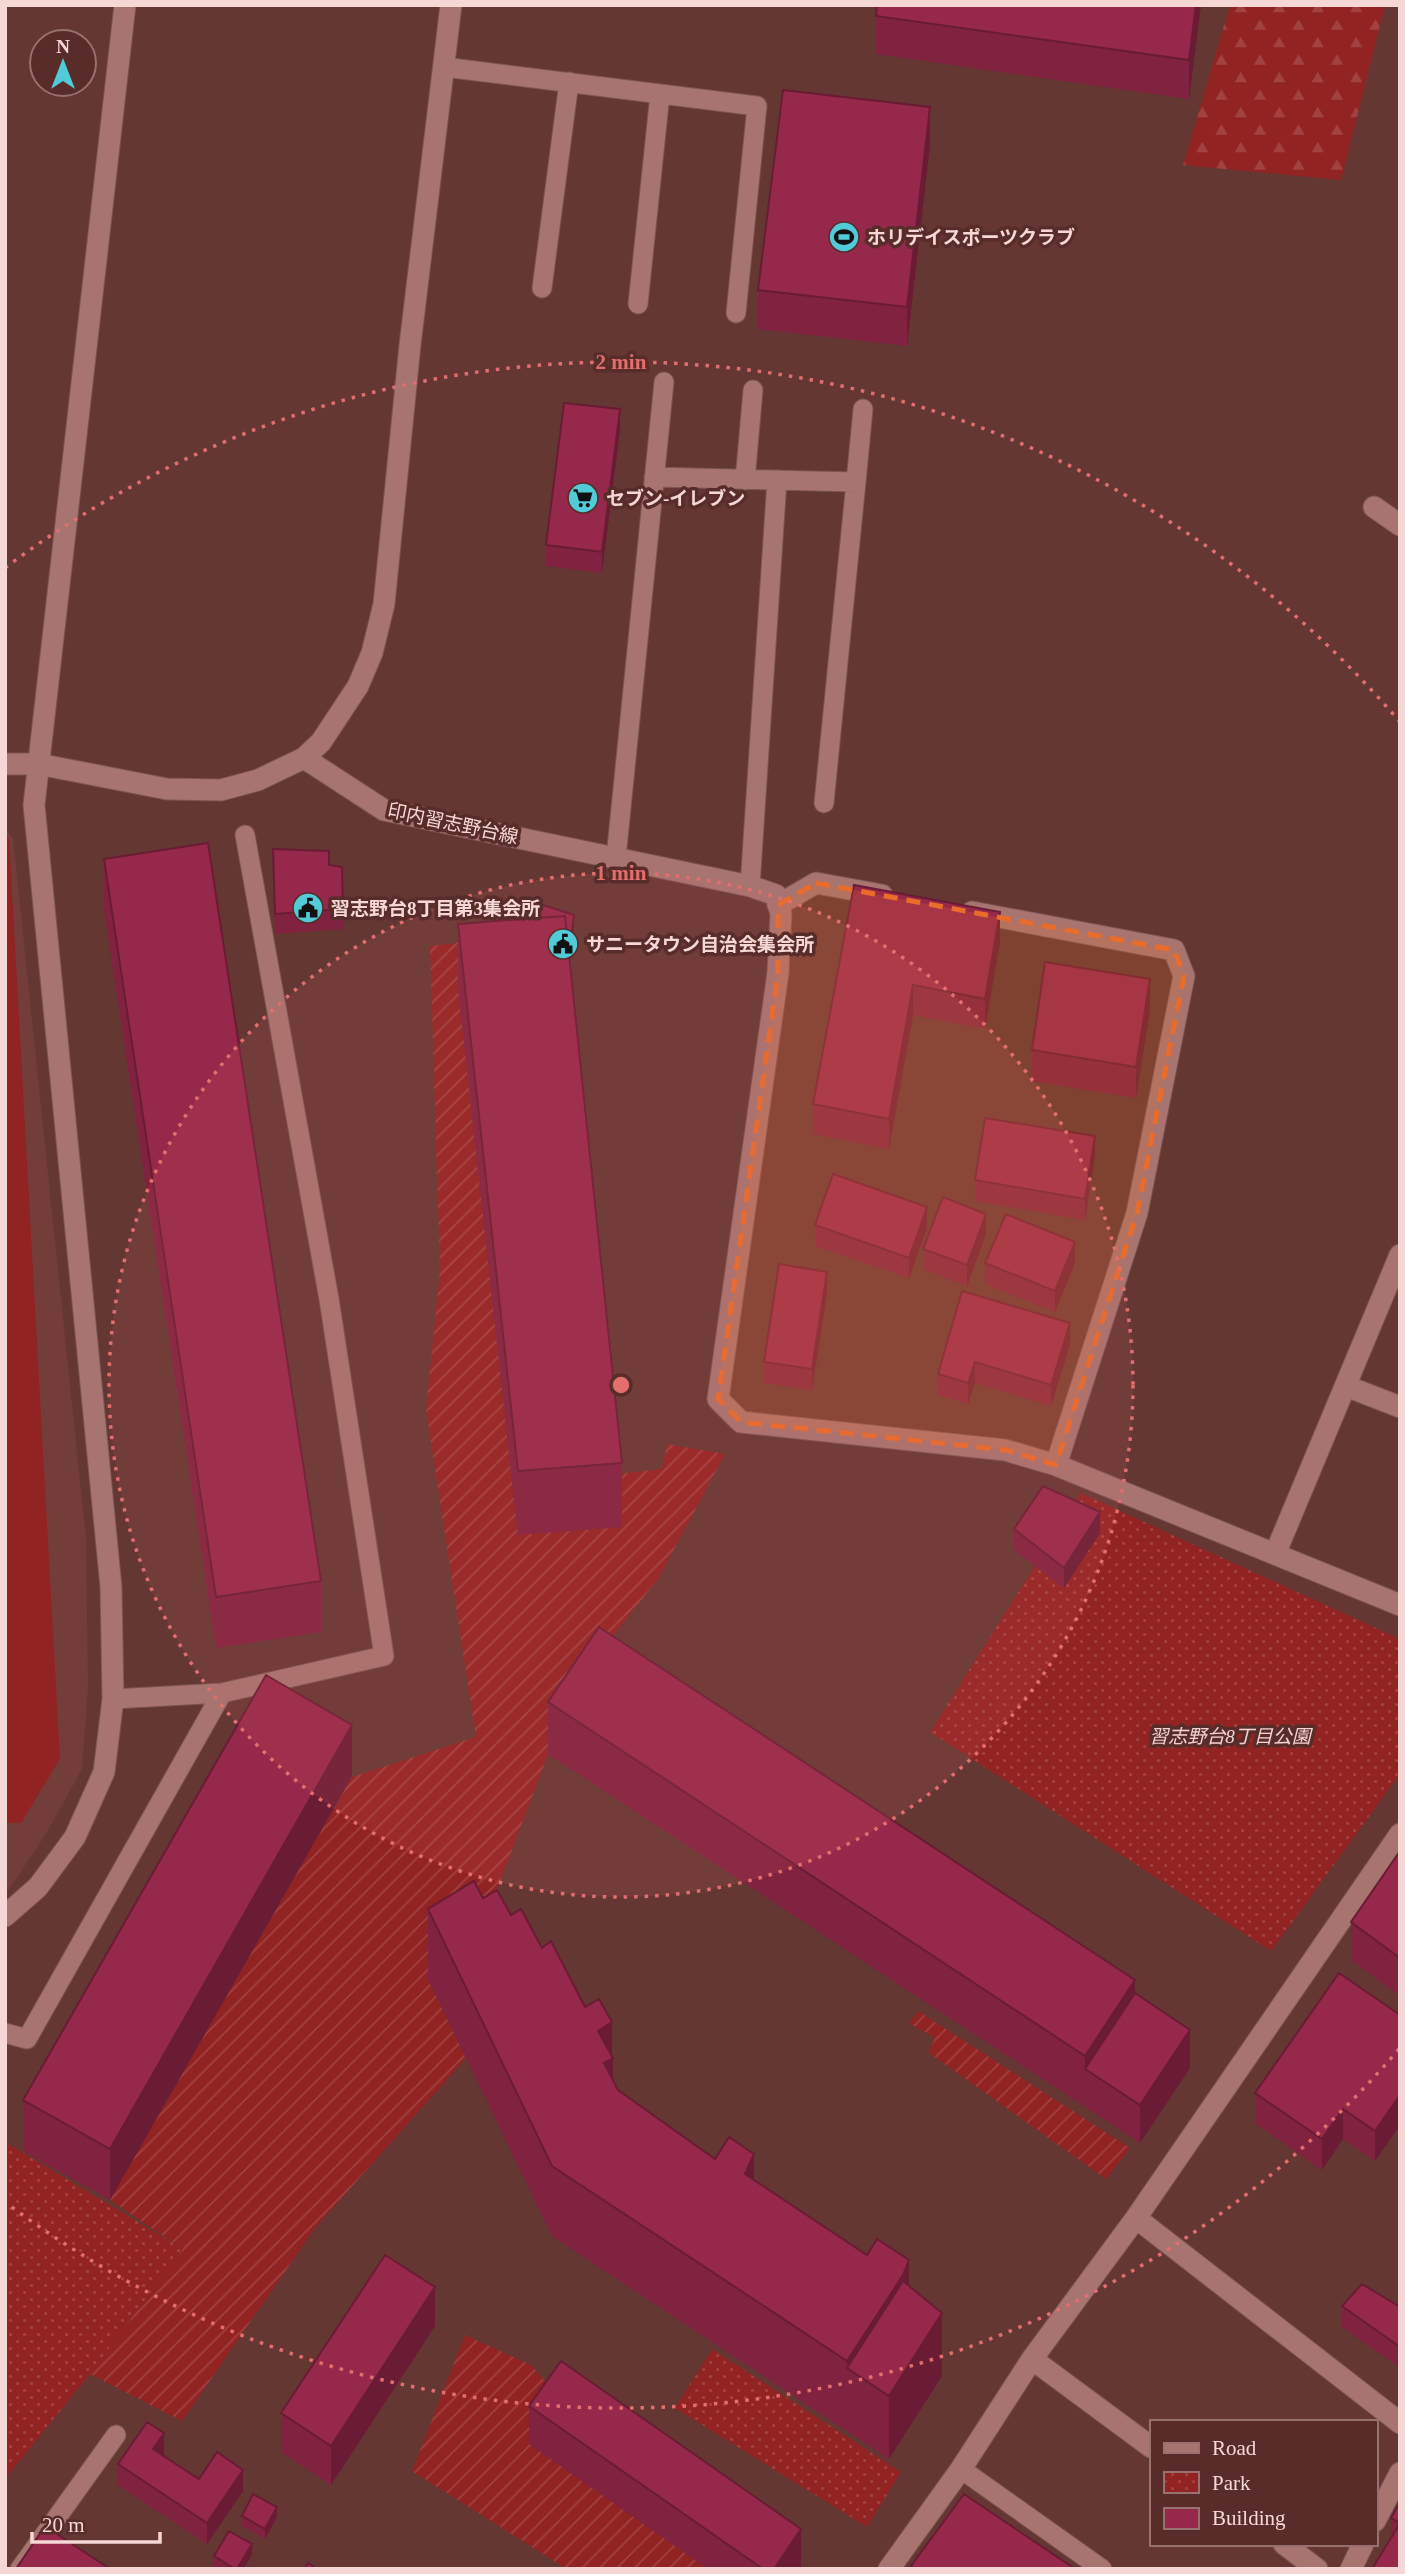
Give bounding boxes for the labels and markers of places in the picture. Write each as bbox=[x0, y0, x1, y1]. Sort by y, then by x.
sports icon: ホリデイスポーツクラブ bbox=[827, 220, 861, 254]
place label: ホリデイスポーツクラブ bbox=[867, 227, 1075, 248]
supermarket icon: セブン-イレブン bbox=[566, 481, 600, 515]
place label: セブン-イレブン bbox=[606, 488, 745, 509]
public building icon: 習志野台8丁目第3集会所 bbox=[291, 891, 325, 925]
place label: 習志野台8丁目第3集会所 bbox=[331, 898, 540, 919]
public building icon: サニータウン自治会集会所 bbox=[546, 927, 580, 961]
place label: サニータウン自治会集会所 bbox=[586, 934, 814, 955]
centre of rings bbox=[609, 1373, 633, 1397]

